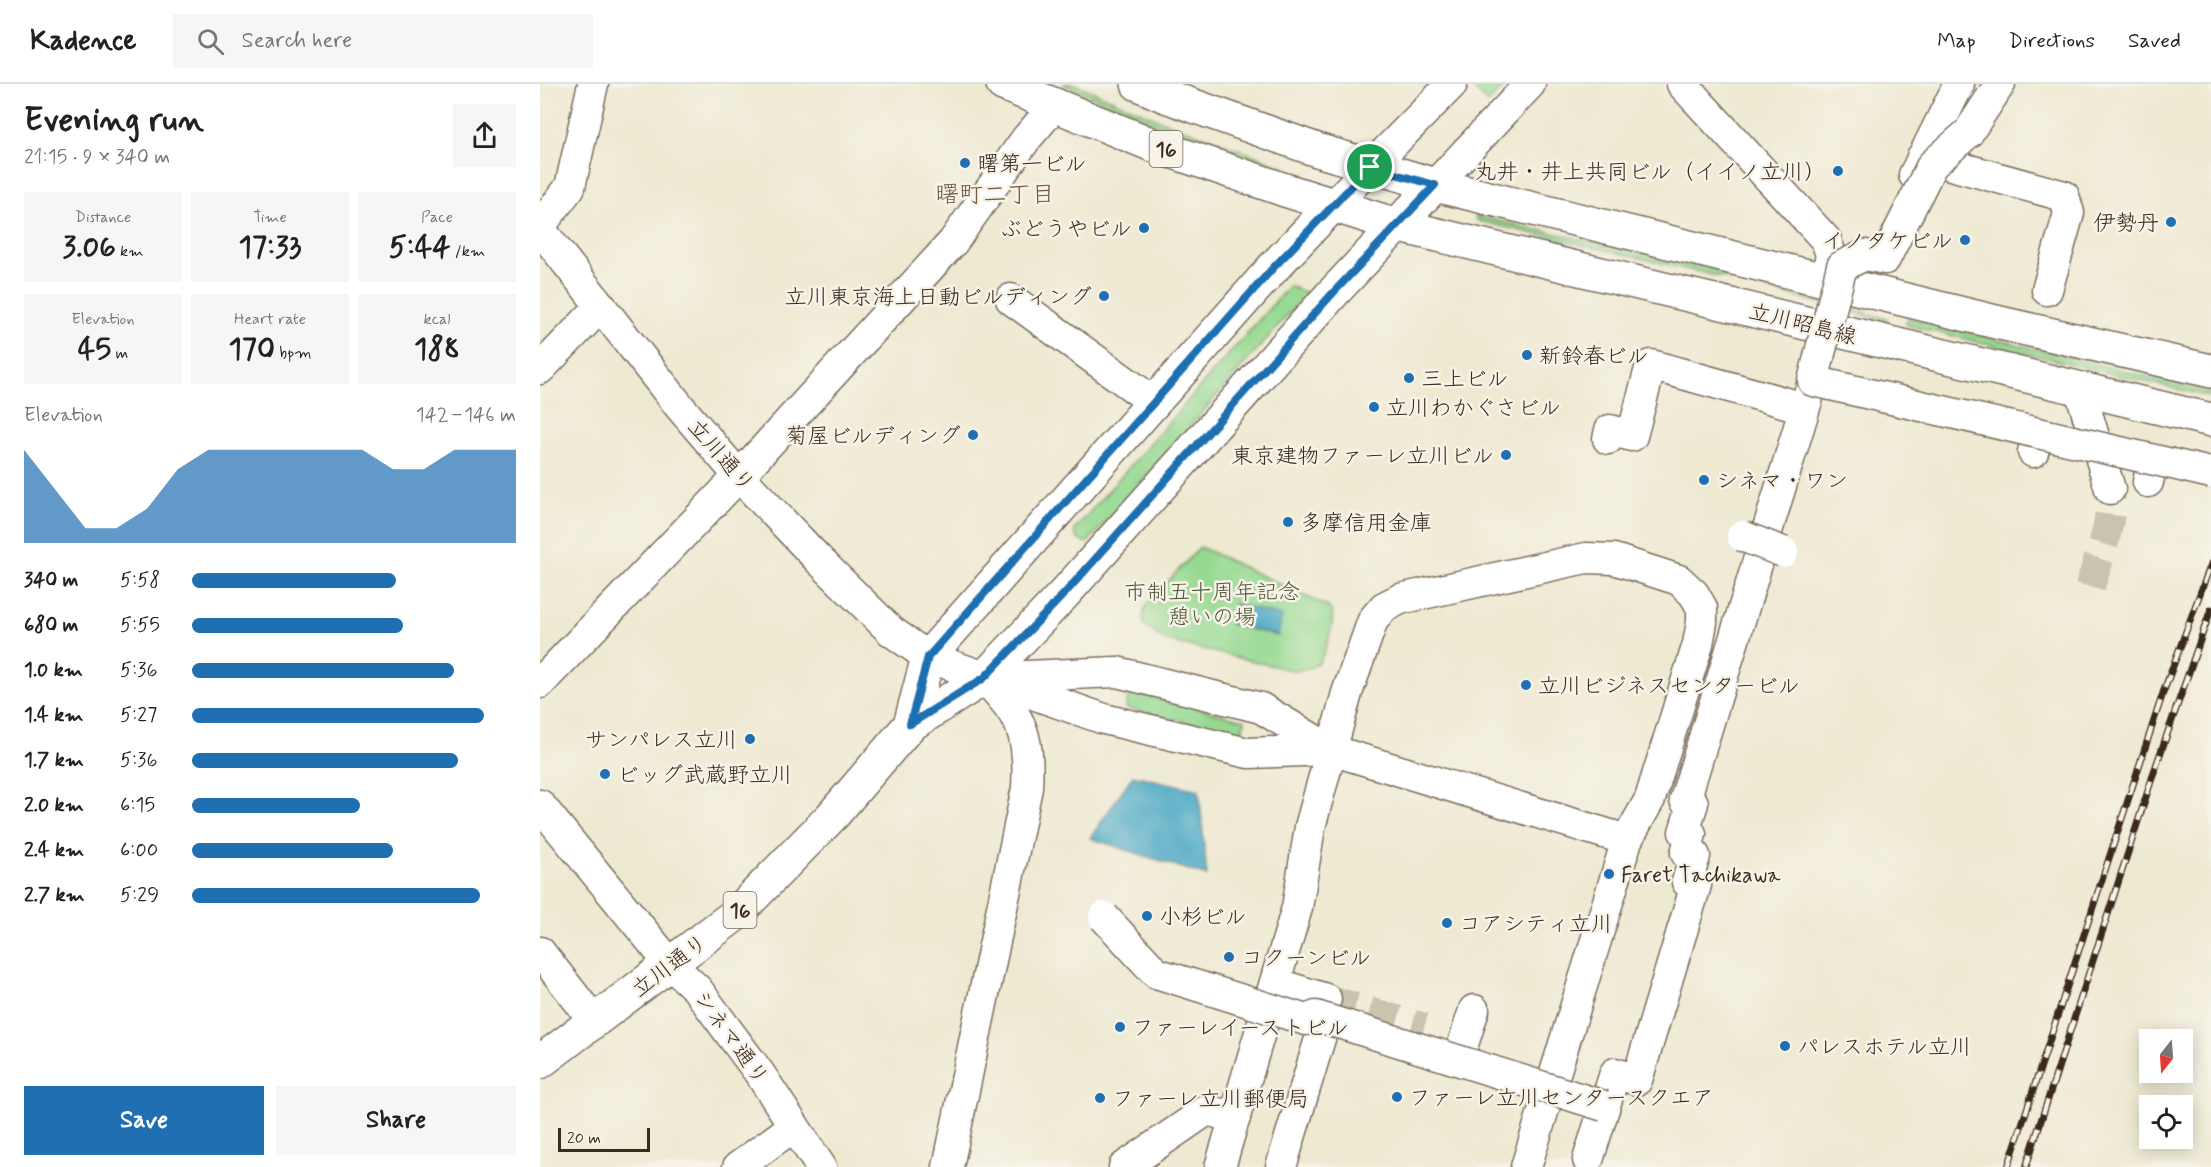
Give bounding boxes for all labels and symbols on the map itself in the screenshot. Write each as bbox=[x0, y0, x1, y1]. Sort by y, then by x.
road number: 16 bbox=[1150, 131, 1182, 167]
pin bbox=[1344, 141, 1395, 192]
place label: 曙第一ビル bbox=[977, 151, 1087, 179]
marker: 曙第一ビル bbox=[958, 156, 972, 170]
place label: 丸井・井上共同ビル（イイノ立川） bbox=[1474, 159, 1826, 187]
marker: 丸井・井上共同ビル（イイノ立川） bbox=[1831, 164, 1845, 178]
district label: 曙町二丁目 bbox=[935, 180, 1055, 211]
place label: 伊勢丹 bbox=[2093, 210, 2159, 238]
marker: 伊勢丹 bbox=[2164, 215, 2178, 229]
place label: ぶどうやビル bbox=[1000, 216, 1132, 244]
marker: ぶどうやビル bbox=[1137, 221, 1151, 235]
place label: イノタケビル bbox=[1821, 228, 1953, 256]
marker: イノタケビル bbox=[1958, 233, 1972, 247]
place label: 立川東京海上日動ビルディング bbox=[784, 284, 1092, 312]
marker: 立川東京海上日動ビルディング bbox=[1097, 289, 1111, 303]
street label: 立川昭島線 bbox=[1746, 298, 1859, 352]
place label: 新鈴春ビル bbox=[1539, 343, 1649, 371]
marker: 新鈴春ビル bbox=[1520, 348, 1534, 362]
place label: 三上ビル bbox=[1421, 366, 1509, 394]
marker: 三上ビル bbox=[1402, 371, 1416, 385]
place label: 立川わかぐさビル bbox=[1386, 395, 1561, 423]
marker: 立川わかぐさビル bbox=[1367, 400, 1381, 414]
street label: 立川通り bbox=[681, 414, 760, 499]
place label: 菊屋ビルディング bbox=[785, 423, 961, 451]
marker: 菊屋ビルディング bbox=[966, 428, 980, 442]
place label: 東京建物ファーレ立川ビル bbox=[1231, 443, 1494, 471]
marker: 東京建物ファーレ立川ビル bbox=[1499, 448, 1513, 462]
place label: シネマ・ワン bbox=[1716, 468, 1848, 496]
marker: シネマ・ワン bbox=[1697, 473, 1711, 487]
place label: 多摩信用金庫 bbox=[1300, 510, 1432, 538]
marker: 多摩信用金庫 bbox=[1281, 515, 1295, 529]
park label: 市制五十周年記念 憩いの場 bbox=[1124, 579, 1300, 632]
place label: 立川ビジネスセンタービル bbox=[1538, 673, 1800, 701]
marker: 立川ビジネスセンタービル bbox=[1519, 678, 1533, 692]
place label: サンパレス立川 bbox=[585, 727, 738, 755]
marker: サンパレス立川 bbox=[743, 732, 757, 746]
place label: ビッグ武蔵野立川 bbox=[617, 762, 793, 790]
marker: ビッグ武蔵野立川 bbox=[598, 767, 612, 781]
place label: Faret Tachikawa bbox=[1621, 862, 1781, 890]
marker: Faret Tachikawa bbox=[1602, 867, 1616, 881]
road number: 16 bbox=[724, 892, 756, 928]
place label: 小杉ビル bbox=[1159, 904, 1247, 932]
marker: 小杉ビル bbox=[1140, 909, 1154, 923]
place label: コアシティ立川 bbox=[1459, 911, 1613, 939]
marker: コアシティ立川 bbox=[1440, 916, 1454, 930]
street label: 立川通り bbox=[627, 929, 714, 1004]
place label: コクーンビル bbox=[1241, 945, 1371, 973]
marker: コクーンビル bbox=[1222, 950, 1236, 964]
street label: シネマ通り bbox=[687, 985, 774, 1091]
place label: ファーレイーストビル bbox=[1132, 1015, 1348, 1043]
marker: ファーレイーストビル bbox=[1113, 1020, 1127, 1034]
north arrow bbox=[2139, 1029, 2193, 1083]
place label: パレスホテル立川 bbox=[1797, 1034, 1972, 1062]
marker: パレスホテル立川 bbox=[1778, 1039, 1792, 1053]
place label: ファーレ立川センタースクエア bbox=[1409, 1085, 1714, 1113]
place label: ファーレ立川郵便局 bbox=[1112, 1086, 1309, 1114]
marker: ファーレ立川センタースクエア bbox=[1390, 1090, 1404, 1104]
marker: ファーレ立川郵便局 bbox=[1093, 1091, 1107, 1105]
scale bar bbox=[558, 1125, 650, 1152]

